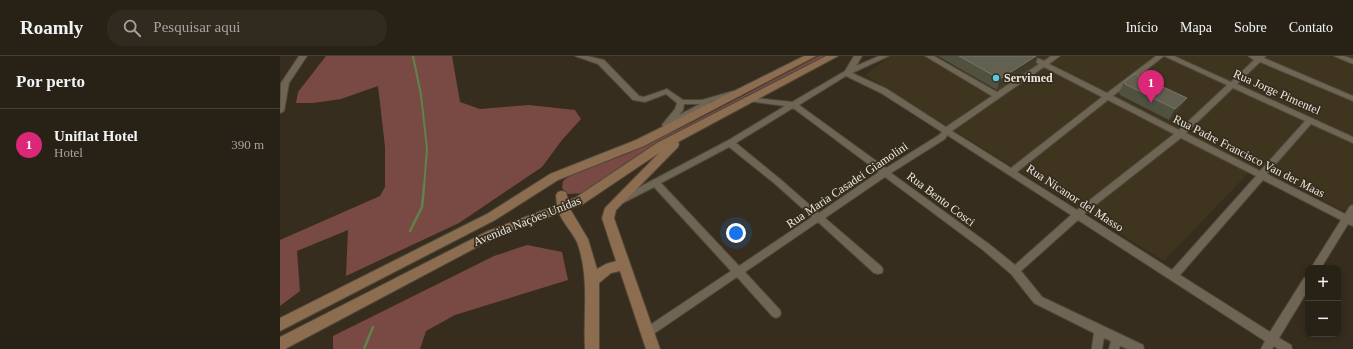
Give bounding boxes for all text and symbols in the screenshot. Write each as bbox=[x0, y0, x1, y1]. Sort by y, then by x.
search box bbox=[107, 10, 387, 46]
text: Roamly bbox=[20, 17, 83, 38]
icon: search bbox=[121, 17, 143, 39]
text: Pesquisar aqui bbox=[153, 19, 240, 35]
text: Início bbox=[1125, 20, 1158, 35]
text: Mapa bbox=[1180, 20, 1212, 35]
text: Sobre bbox=[1234, 20, 1267, 35]
text: Contato bbox=[1289, 20, 1333, 35]
street label: Rua Jorge Pimentel bbox=[1231, 67, 1323, 118]
pin: 1 bbox=[1138, 70, 1164, 103]
place label: Servimed bbox=[1004, 71, 1053, 85]
text: Por perto bbox=[16, 72, 85, 91]
marker: Servimed bbox=[991, 73, 1001, 83]
street label: Rua Padre Francisco Van der Maas bbox=[1171, 112, 1327, 201]
text: Uniflat Hotel bbox=[54, 128, 138, 144]
text: 1 bbox=[26, 137, 32, 152]
text: 390 m bbox=[231, 137, 264, 152]
street label: Rua Maria Casadei Giamolini bbox=[784, 139, 911, 231]
text: Hotel bbox=[54, 145, 83, 160]
street label: Rua Nicanor del Masso bbox=[1024, 161, 1126, 235]
street label: Rua Bento Cosci bbox=[904, 169, 978, 229]
street label: Avenida Nações Unidas bbox=[471, 193, 583, 249]
your location bbox=[726, 223, 746, 243]
map controls bbox=[1305, 265, 1341, 337]
button: + bbox=[1305, 265, 1341, 301]
button: − bbox=[1305, 301, 1341, 337]

